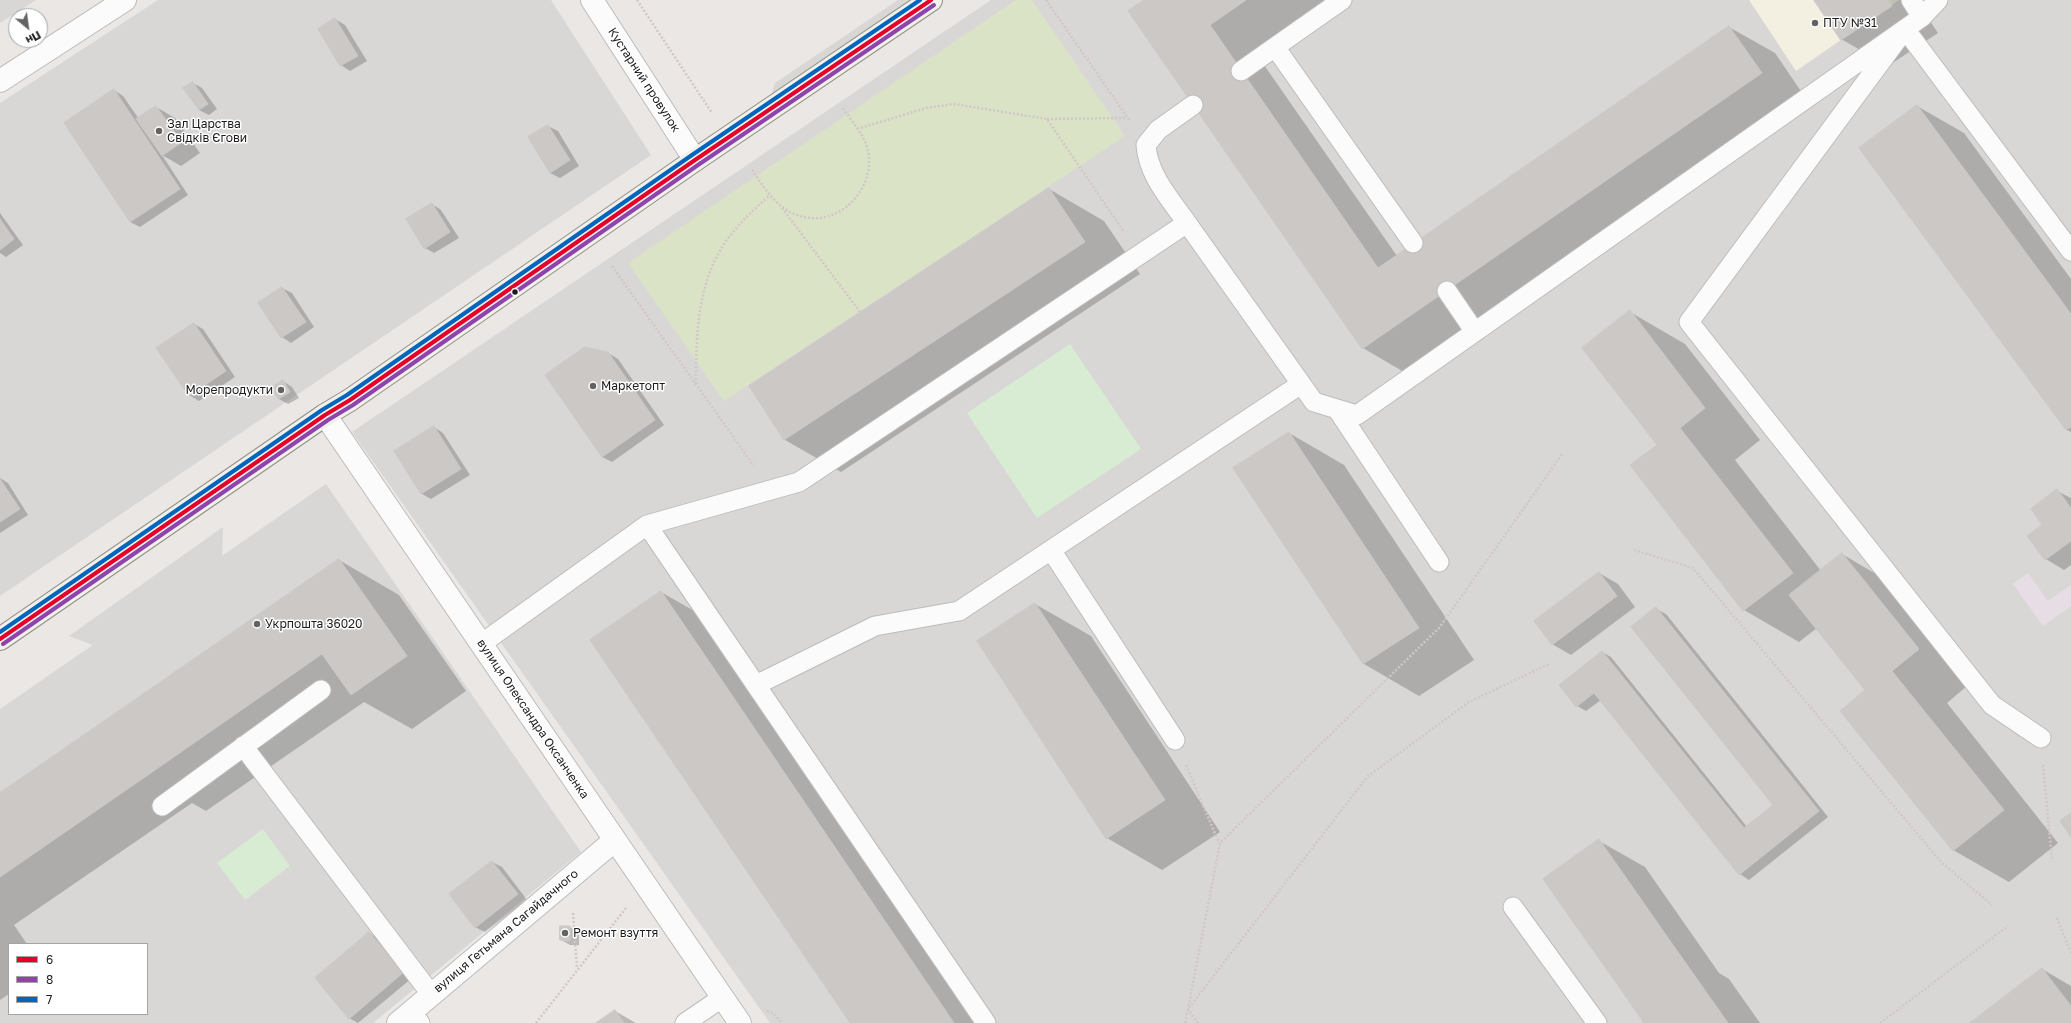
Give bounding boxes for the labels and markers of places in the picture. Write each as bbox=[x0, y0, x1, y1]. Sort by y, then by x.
place label: ПТУ №31 bbox=[1823, 16, 1877, 30]
marker: ПТУ №31 bbox=[1810, 18, 1820, 28]
place label: Зал Царства Cвідків Єгови bbox=[167, 117, 247, 145]
marker: Зал Царства Cвідків Єгови bbox=[154, 126, 164, 136]
unlabelled marker bbox=[510, 287, 520, 297]
place label: Маркетопт bbox=[601, 379, 665, 393]
marker: Маркетопт bbox=[588, 381, 598, 391]
place label: Морепродукти bbox=[186, 383, 273, 397]
marker: Морепродукти bbox=[276, 385, 286, 395]
place label: Укрпошта 36020 bbox=[265, 617, 362, 631]
marker: Укрпошта 36020 bbox=[252, 619, 262, 629]
place label: Ремонт взуття bbox=[573, 926, 658, 940]
marker: Ремонт взуття bbox=[560, 928, 570, 938]

